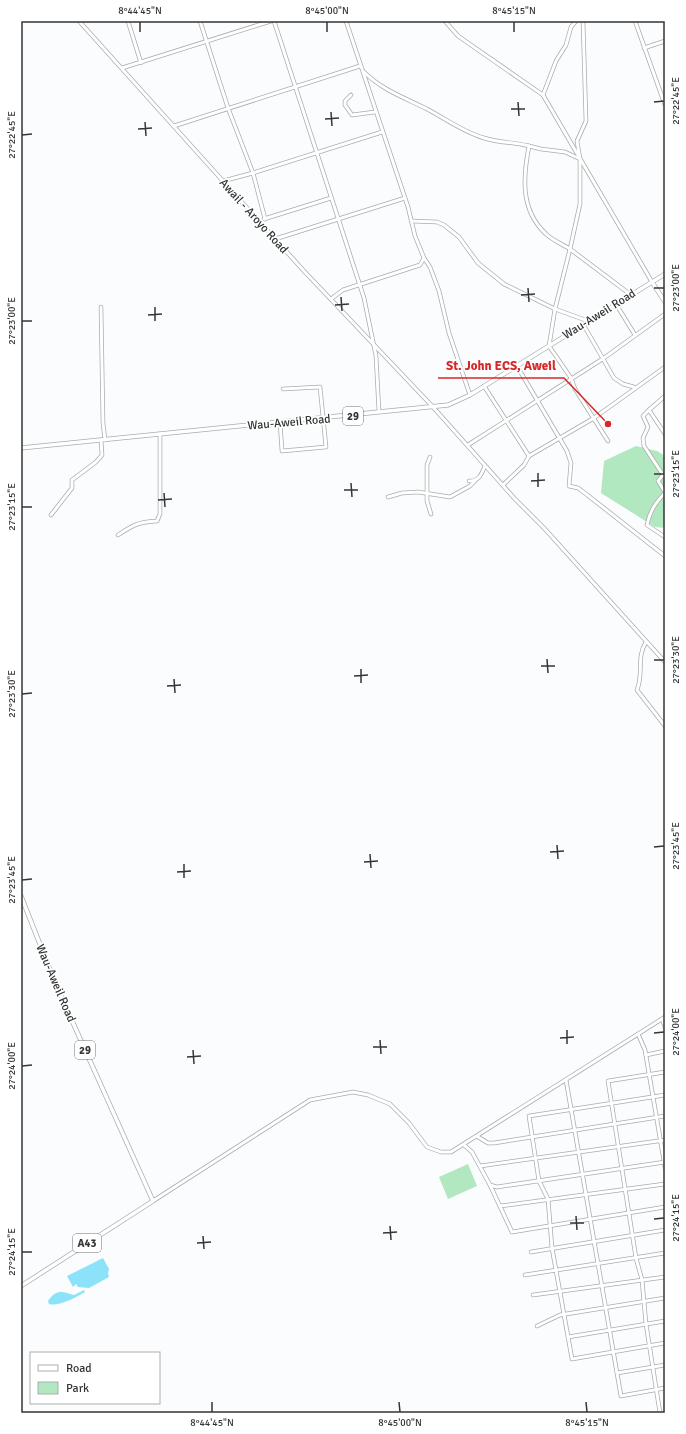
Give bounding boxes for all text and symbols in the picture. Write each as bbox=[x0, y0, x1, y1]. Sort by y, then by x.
text: 8°44'45"N bbox=[118, 5, 162, 17]
text: 8°45'00"N bbox=[305, 5, 349, 17]
text: 8°45'15"N bbox=[492, 5, 536, 17]
text: 27°22'45"E bbox=[670, 77, 682, 125]
text: 27°22'45"E bbox=[6, 111, 18, 159]
street label: Awail - Aroyo Road bbox=[216, 176, 291, 257]
text: 27°23'00"E bbox=[670, 264, 682, 312]
street label: Wau-Aweil Road bbox=[560, 286, 639, 343]
text: 27°23'00"E bbox=[6, 297, 18, 345]
callout: St. John ECS, Aweil bbox=[438, 353, 564, 378]
text: St. John ECS, Aweil bbox=[446, 358, 556, 374]
road number: 29 bbox=[343, 407, 363, 425]
street label: Wau-Aweil Road bbox=[247, 411, 331, 434]
text: 27°23'15"E bbox=[670, 450, 682, 498]
text: 27°23'15"E bbox=[6, 483, 18, 531]
text: 27°23'30"E bbox=[670, 636, 682, 684]
text: 27°23'30"E bbox=[6, 670, 18, 718]
text: 27°23'45"E bbox=[670, 822, 682, 870]
text: 27°23'45"E bbox=[6, 856, 18, 904]
street label: Wau-Aweil Road bbox=[32, 942, 79, 1025]
text: 27°24'00"E bbox=[670, 1008, 682, 1056]
road number: 29 bbox=[75, 1041, 95, 1059]
text: 27°24'00"E bbox=[6, 1042, 18, 1090]
text: 27°24'15"E bbox=[670, 1194, 682, 1242]
text: 27°24'15"E bbox=[6, 1228, 18, 1276]
road number: A43 bbox=[73, 1234, 101, 1252]
legend bbox=[30, 1352, 160, 1404]
text: Road bbox=[66, 1361, 92, 1376]
text: Park bbox=[66, 1381, 89, 1396]
text: 8°44'45"N bbox=[190, 1417, 234, 1429]
text: 8°45'00"N bbox=[378, 1417, 422, 1429]
text: 8°45'15"N bbox=[565, 1417, 609, 1429]

